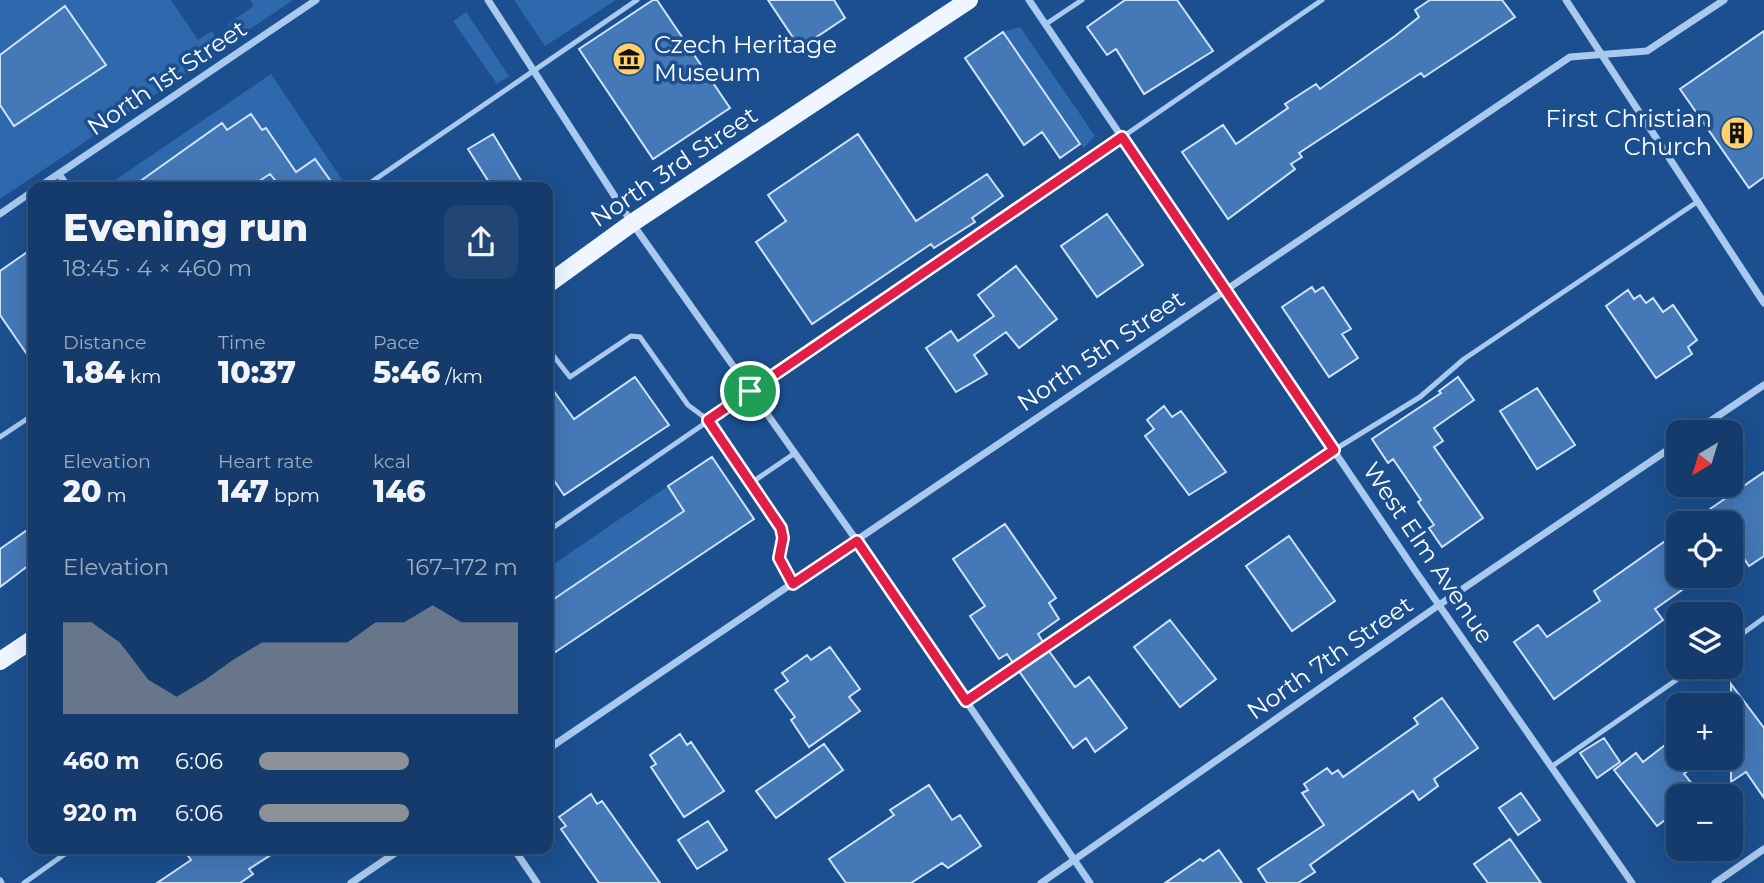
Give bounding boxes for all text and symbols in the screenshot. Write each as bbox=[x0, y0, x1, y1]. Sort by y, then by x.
street label: North 1st Street bbox=[82, 13, 252, 142]
place label: Czech Heritage Museum bbox=[654, 30, 837, 87]
museum icon: Czech Heritage Museum bbox=[610, 40, 648, 78]
street label: North 3rd Street bbox=[585, 100, 763, 233]
place label: First Christian Church bbox=[1546, 104, 1712, 161]
building icon: First Christian Church bbox=[1718, 114, 1756, 152]
text: Evening run bbox=[63, 204, 308, 251]
button: share bbox=[444, 205, 518, 279]
text: 18:45 · 4 × 460 m bbox=[63, 254, 252, 282]
street label: North 5th Street bbox=[1012, 284, 1190, 417]
text: Distance bbox=[63, 331, 146, 354]
text: Time bbox=[218, 331, 266, 354]
text: Pace bbox=[373, 331, 420, 354]
text: 1.84 bbox=[63, 354, 125, 391]
text: 10:37 bbox=[218, 354, 296, 391]
text: 5:46 bbox=[373, 354, 440, 391]
pin bbox=[720, 361, 780, 421]
text: km bbox=[125, 365, 161, 388]
text: /km bbox=[440, 365, 483, 388]
icon: arrive bbox=[731, 372, 769, 410]
north arrow bbox=[1666, 420, 1743, 497]
map controls bbox=[1666, 420, 1743, 861]
text: Elevation bbox=[63, 450, 151, 473]
text: Heart rate bbox=[218, 450, 313, 473]
text: kcal bbox=[373, 450, 411, 473]
street label: West Elm Avenue bbox=[1357, 457, 1500, 649]
text: 20 bbox=[63, 473, 102, 510]
text: 147 bbox=[218, 473, 269, 510]
text: 146 bbox=[373, 473, 426, 510]
text: m bbox=[102, 484, 127, 507]
text: bpm bbox=[269, 484, 320, 507]
button: locate bbox=[1666, 511, 1743, 588]
text: Elevation bbox=[63, 553, 169, 581]
text: 167–172 m bbox=[407, 553, 518, 581]
street label: North 7th Street bbox=[1241, 590, 1418, 726]
button: layers bbox=[1666, 602, 1743, 679]
button: + bbox=[1666, 693, 1743, 770]
text: 460 m bbox=[63, 747, 140, 775]
text: 6:06 bbox=[175, 747, 223, 775]
button: − bbox=[1666, 784, 1743, 861]
text: 920 m bbox=[63, 799, 137, 827]
text: 6:06 bbox=[175, 799, 223, 827]

